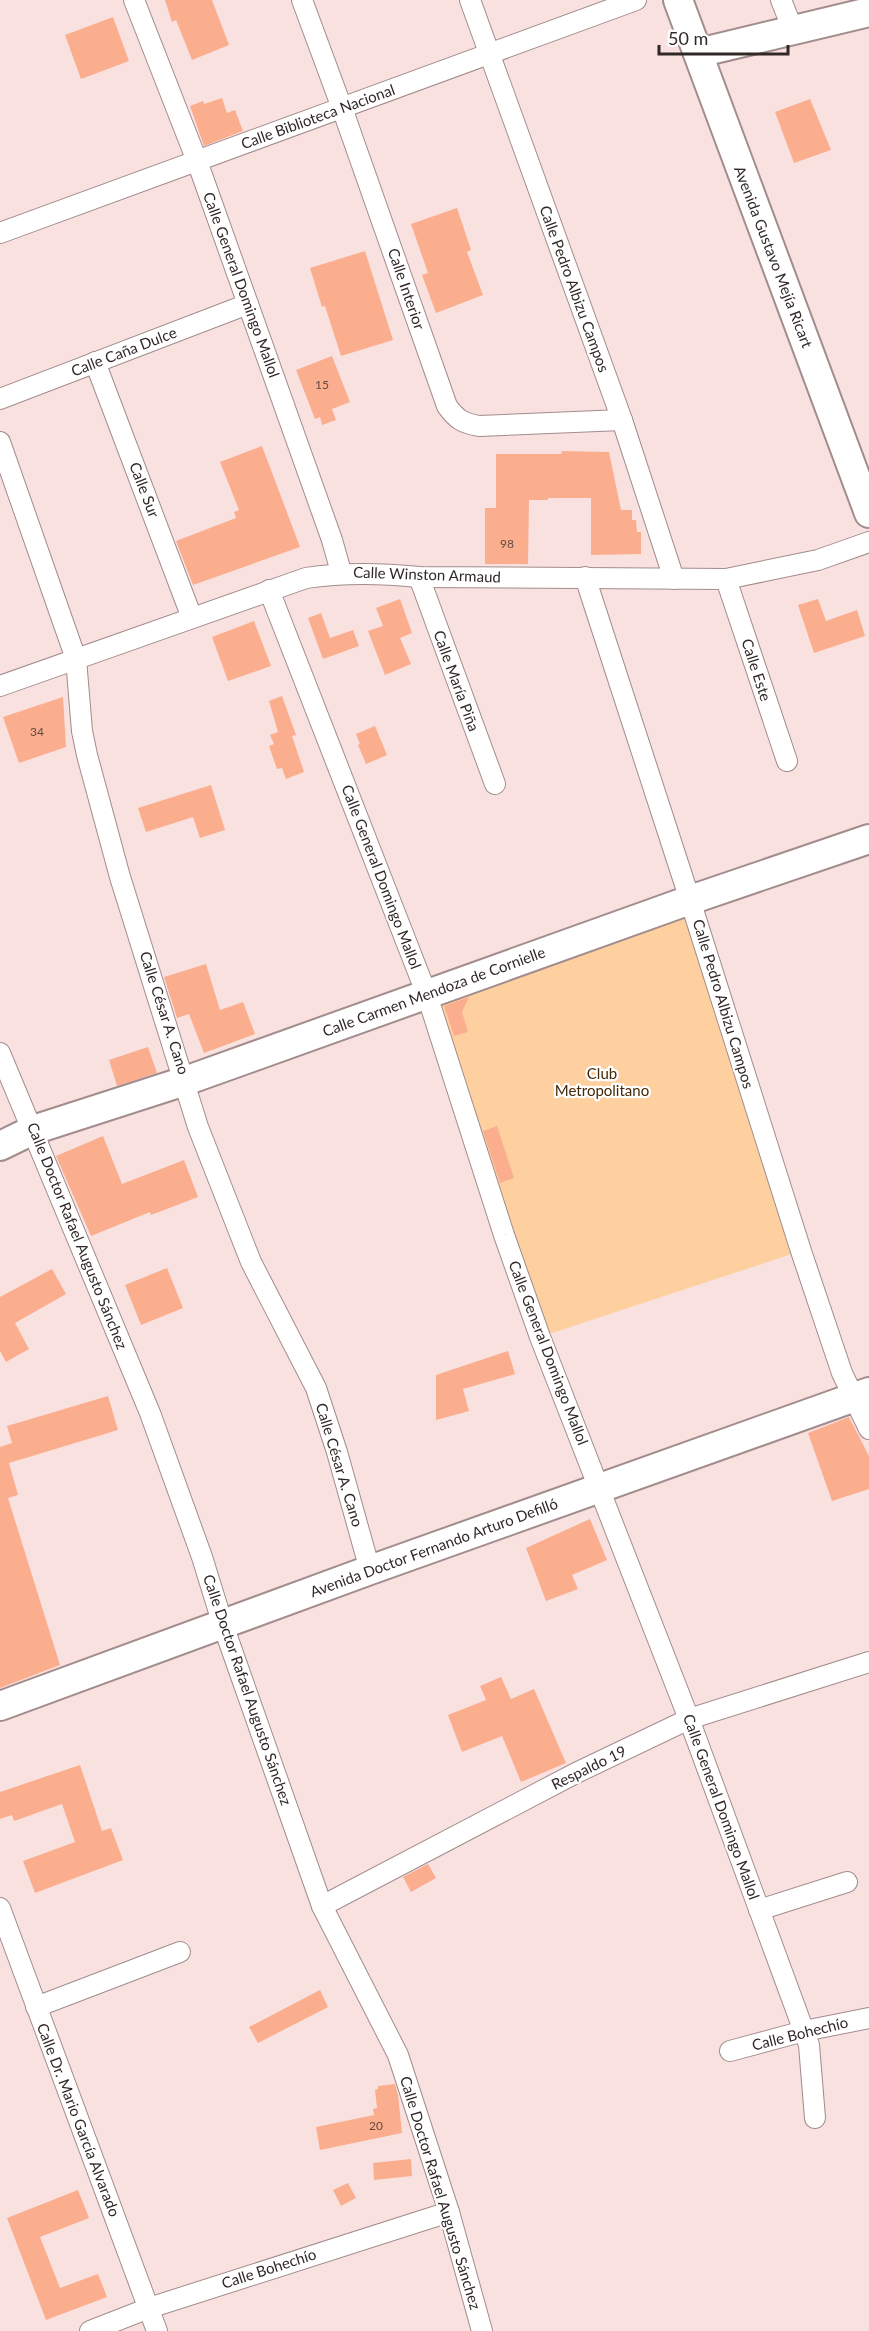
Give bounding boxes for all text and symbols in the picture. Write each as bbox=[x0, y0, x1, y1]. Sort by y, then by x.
scale bar bbox=[659, 18, 788, 56]
text: 50 m bbox=[668, 27, 708, 49]
street label: Calle Biblioteca Nacional bbox=[238, 80, 397, 152]
street label: Avenida Gustavo Mejía Ricart bbox=[731, 163, 817, 351]
street label: Calle General Domingo Mallol bbox=[200, 189, 284, 380]
street label: Calle Pedro Albizu Campos bbox=[536, 203, 614, 374]
street label: Calle Interior bbox=[385, 246, 429, 332]
street label: Calle Caña Dulce bbox=[68, 323, 179, 379]
house number: 15 bbox=[315, 377, 329, 392]
street label: Calle Sur bbox=[126, 459, 164, 521]
house number: 98 bbox=[500, 536, 514, 551]
street label: Calle Winston Armaud bbox=[353, 562, 501, 586]
street label: Calle María Piña bbox=[430, 628, 484, 734]
street label: Calle Este bbox=[738, 636, 776, 703]
house number: 34 bbox=[30, 724, 44, 739]
street label: Calle General Domingo Mallol bbox=[338, 782, 425, 971]
street label: Calle Pedro Albizu Campos bbox=[690, 917, 758, 1091]
street label: Calle Carmen Mendoza de Cornielle bbox=[320, 942, 547, 1040]
street label: Calle César A. Cano bbox=[137, 949, 193, 1077]
park label: Club Metropolitano bbox=[555, 1064, 649, 1099]
street label: Calle Doctor Rafael Augusto Sánchez bbox=[24, 1120, 132, 1352]
street label: Calle General Domingo Mallol bbox=[505, 1258, 592, 1447]
street label: Calle César A. Cano bbox=[313, 1401, 367, 1529]
street label: Avenida Doctor Fernando Arturo Defilló bbox=[307, 1494, 560, 1600]
street label: Calle Doctor Rafael Augusto Sánchez bbox=[200, 1572, 296, 1808]
street label: Calle General Domingo Mallol bbox=[680, 1711, 764, 1902]
street label: Respaldo 19 bbox=[548, 1741, 629, 1793]
street label: Calle Bohechío bbox=[750, 2012, 850, 2054]
street label: Calle Dr. Mario García Alvarado bbox=[34, 2020, 124, 2219]
street label: Calle Doctor Rafael Augusto Sánchez bbox=[397, 2074, 485, 2312]
house number: 20 bbox=[369, 2118, 383, 2133]
street label: Calle Bohechío bbox=[219, 2244, 318, 2292]

